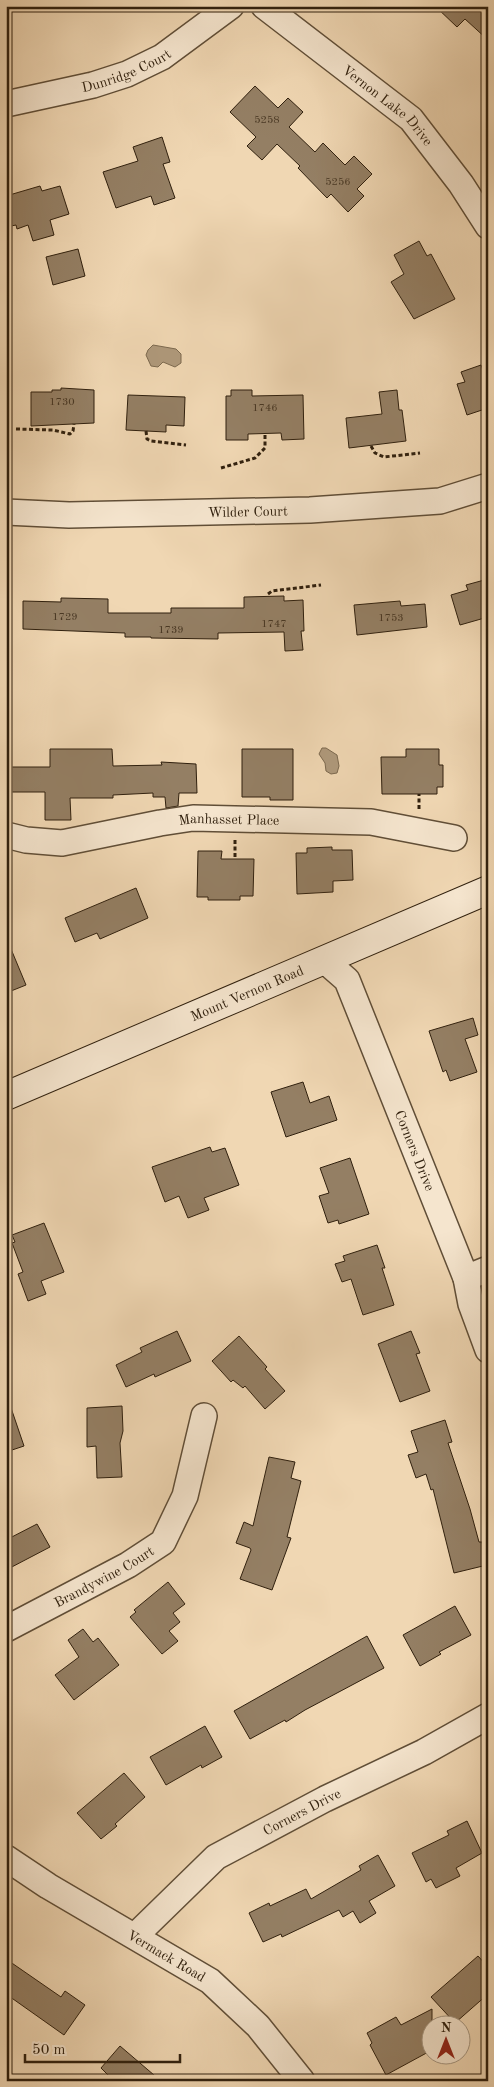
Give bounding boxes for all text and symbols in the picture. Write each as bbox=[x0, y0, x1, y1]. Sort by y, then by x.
street label: Dunridge Court bbox=[80, 47, 174, 95]
street label: Vernon Lake Drive bbox=[339, 63, 435, 149]
house number: 5258 bbox=[254, 115, 280, 126]
house number: 5256 bbox=[325, 177, 351, 188]
house number: 1730 bbox=[49, 397, 75, 408]
house number: 1746 bbox=[252, 403, 278, 414]
street label: Wilder Court bbox=[208, 504, 288, 520]
house number: 1729 bbox=[52, 612, 78, 623]
house number: 1753 bbox=[378, 613, 404, 624]
house number: 1747 bbox=[261, 619, 287, 630]
house number: 1739 bbox=[158, 625, 184, 636]
street label: Manhasset Place bbox=[178, 812, 279, 828]
street label: Mount Vernon Road bbox=[189, 964, 306, 1024]
street label: Corners Drive bbox=[392, 1109, 436, 1193]
street label: Brandywine Court bbox=[52, 1544, 157, 1610]
street label: Corners Drive bbox=[261, 1787, 343, 1839]
street label: Vermack Road bbox=[125, 1928, 208, 1985]
north arrow bbox=[422, 2014, 472, 2064]
text: N bbox=[441, 2021, 452, 2035]
scale bar bbox=[25, 2032, 180, 2064]
text: 50 m bbox=[32, 2043, 66, 2058]

